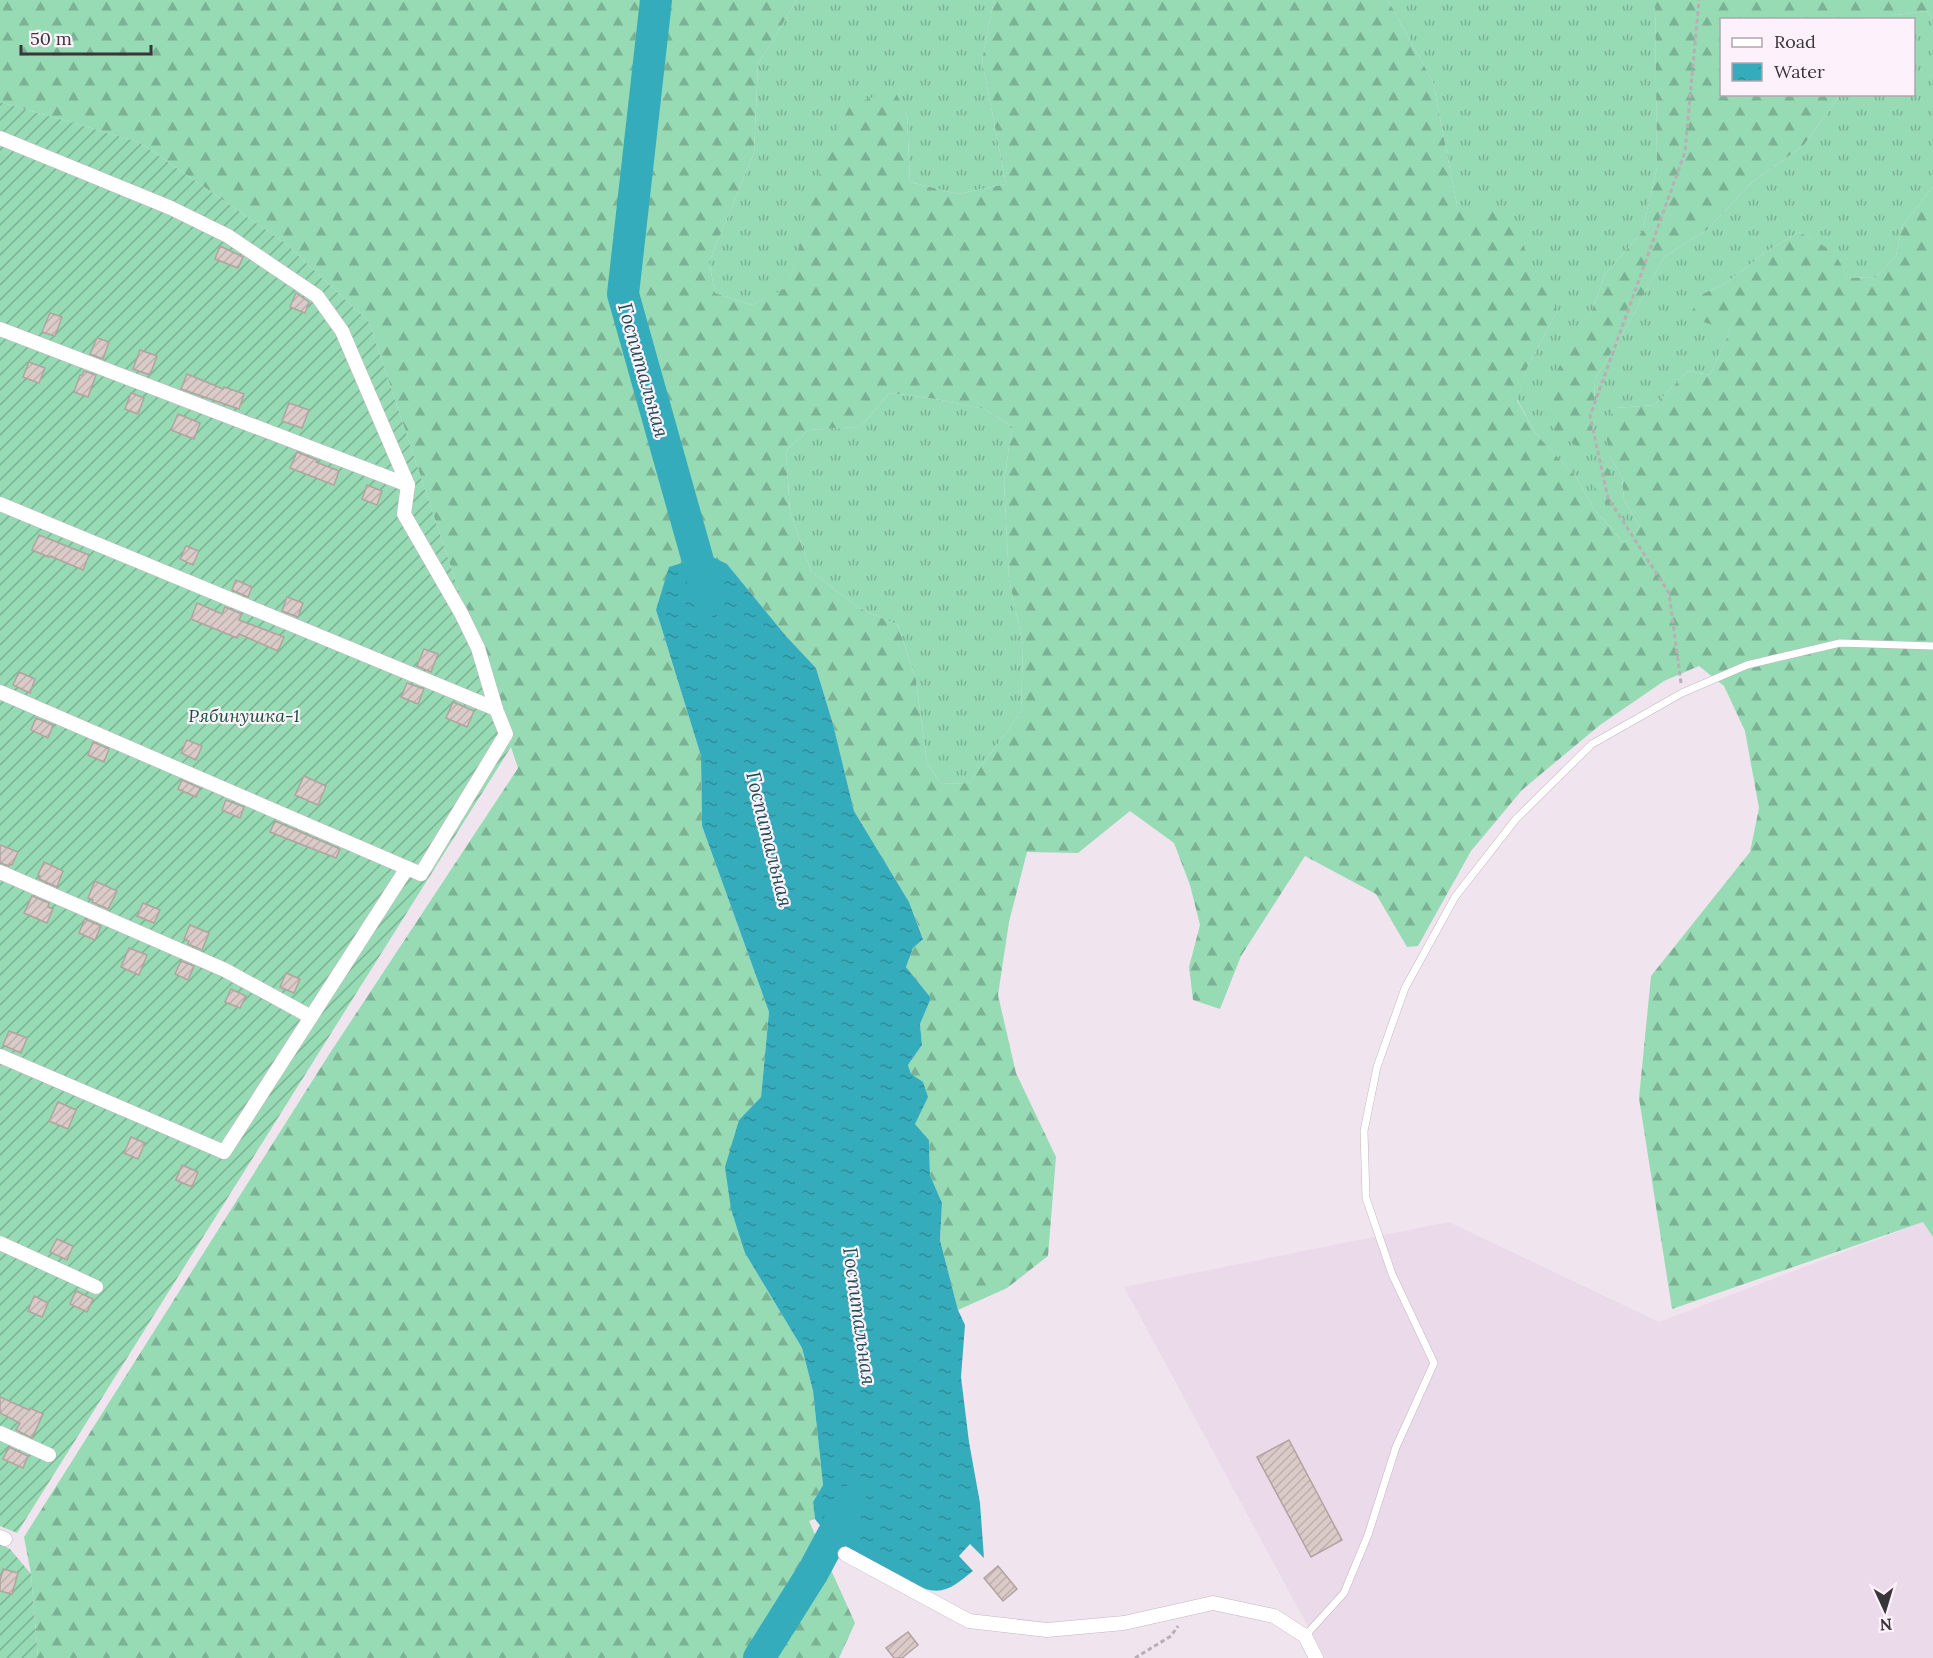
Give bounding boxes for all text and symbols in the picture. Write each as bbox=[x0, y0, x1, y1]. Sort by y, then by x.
scale bar bbox=[21, 18, 152, 56]
legend bbox=[1720, 18, 1915, 96]
text: 50 m bbox=[30, 27, 72, 50]
text: Road bbox=[1774, 30, 1816, 53]
text: Water bbox=[1774, 60, 1825, 83]
water label: Госпитальная bbox=[613, 300, 675, 440]
park label: Рябинушка-1 bbox=[188, 704, 300, 727]
water label: Госпитальная bbox=[741, 769, 799, 909]
water label: Госпитальная bbox=[838, 1246, 882, 1386]
north arrow bbox=[1855, 1580, 1915, 1640]
text: N bbox=[1879, 1615, 1893, 1635]

